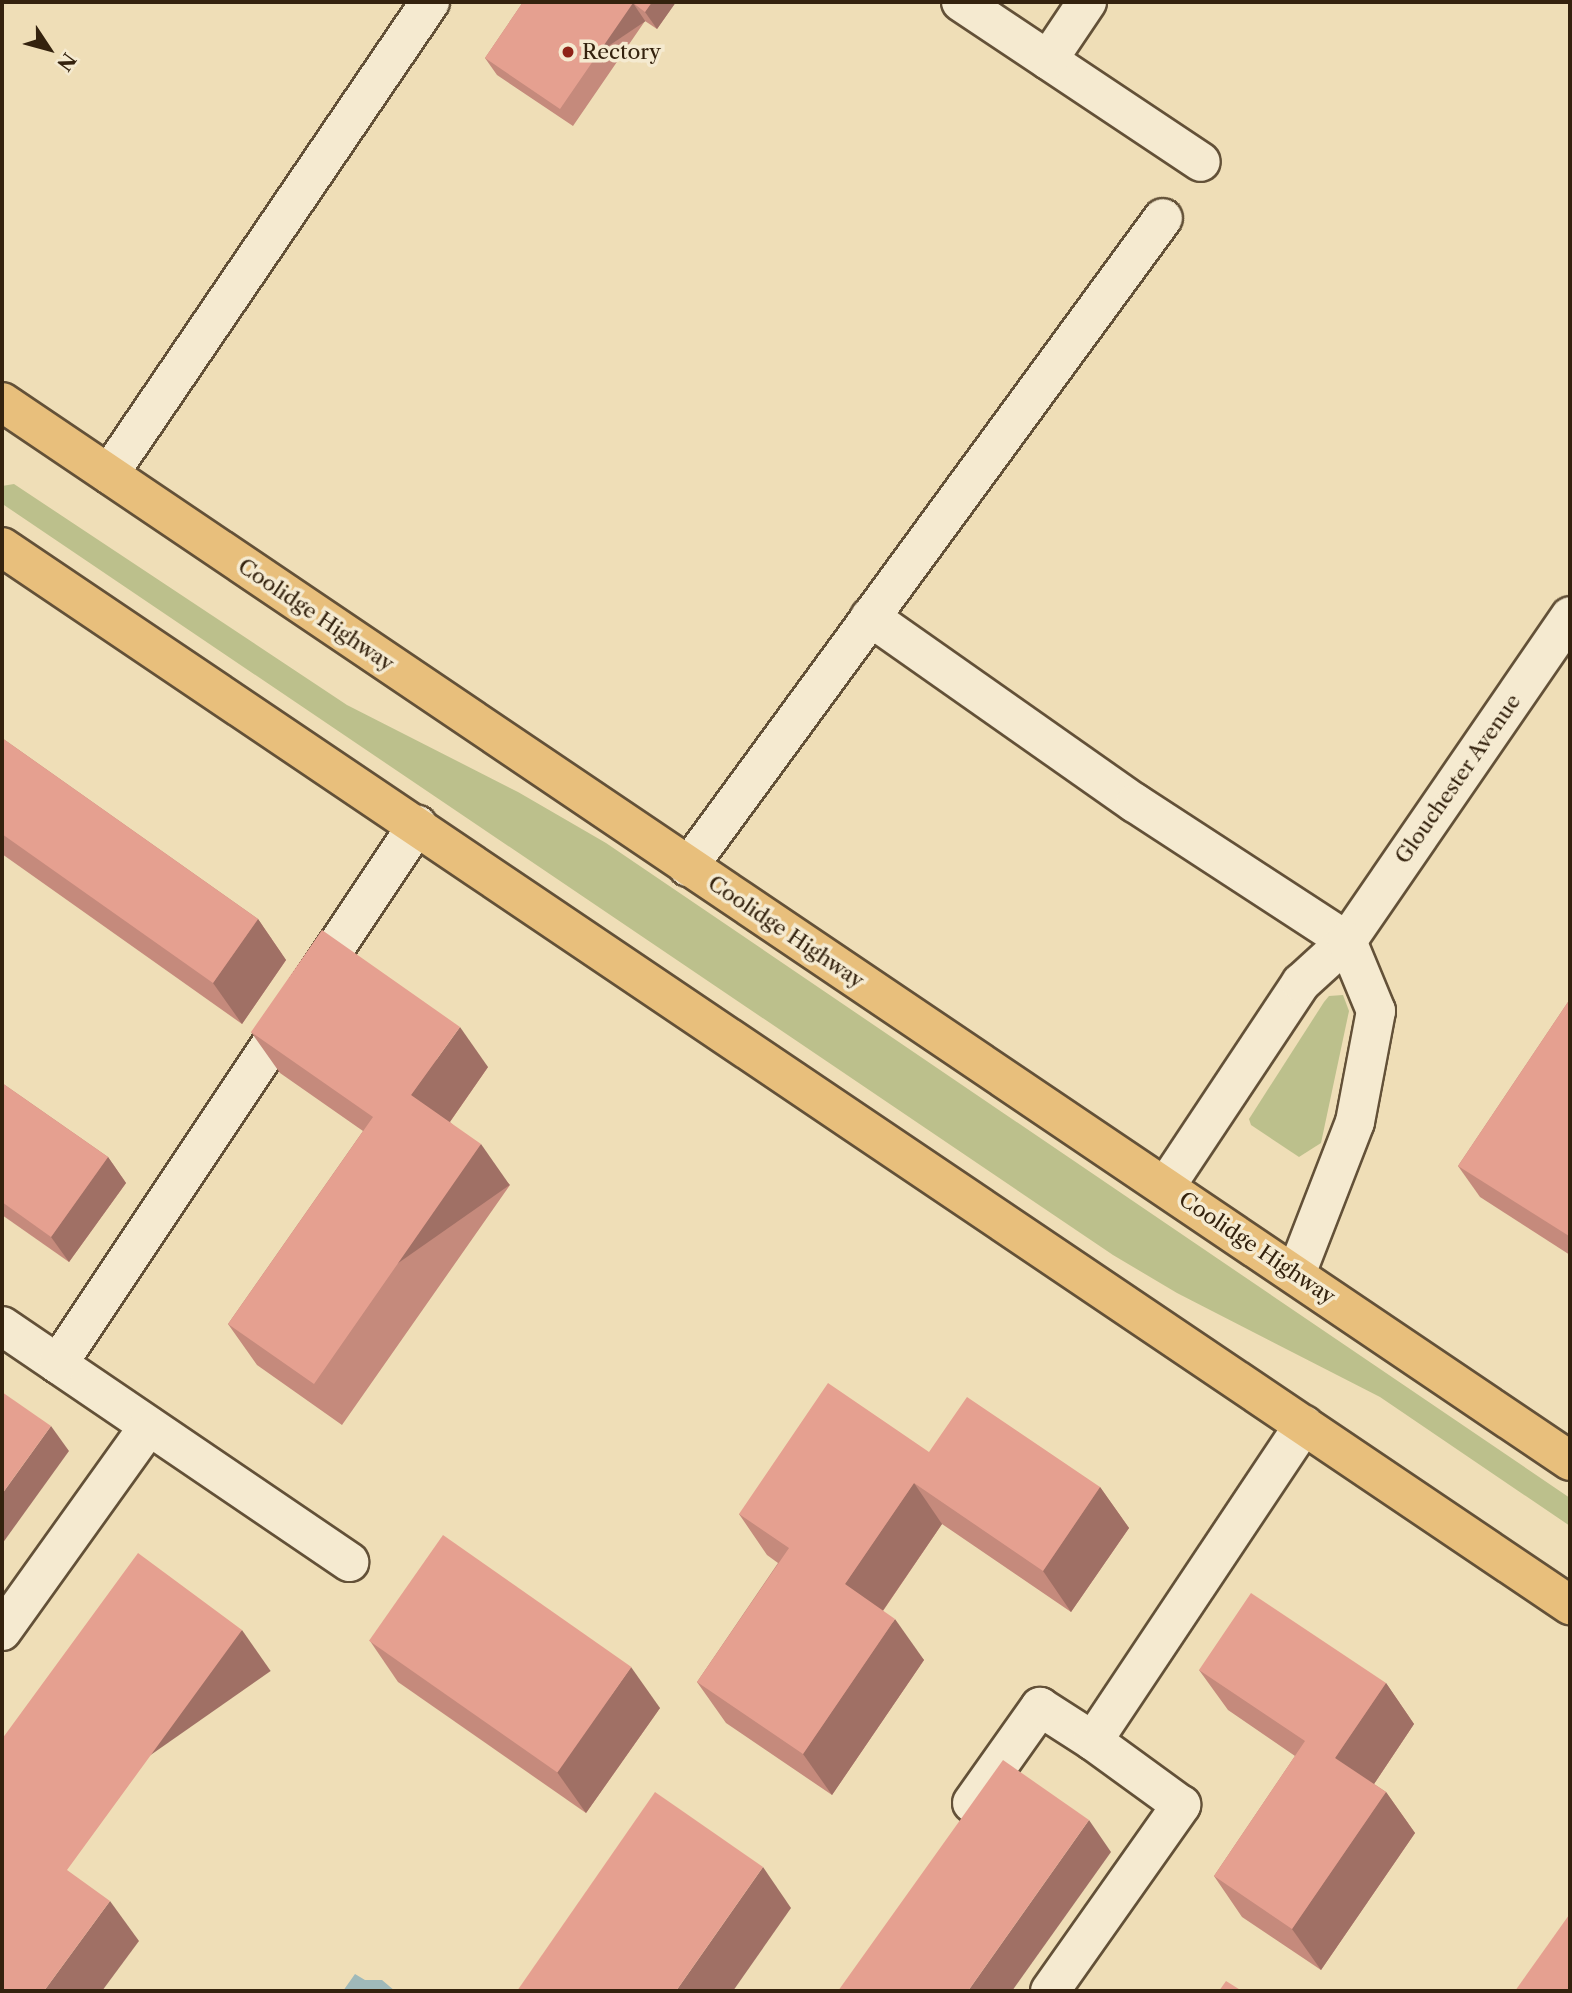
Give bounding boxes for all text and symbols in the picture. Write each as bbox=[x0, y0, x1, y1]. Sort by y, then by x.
north arrow bbox=[14, 14, 84, 84]
place label: Rectory bbox=[582, 39, 661, 65]
marker: Rectory bbox=[560, 44, 576, 60]
text: N bbox=[52, 48, 81, 75]
street label: Coolidge Highway bbox=[233, 553, 399, 677]
street label: Glouchester Avenue bbox=[1390, 689, 1526, 869]
street label: Coolidge Highway bbox=[703, 870, 869, 994]
street label: Coolidge Highway bbox=[1174, 1186, 1340, 1310]

